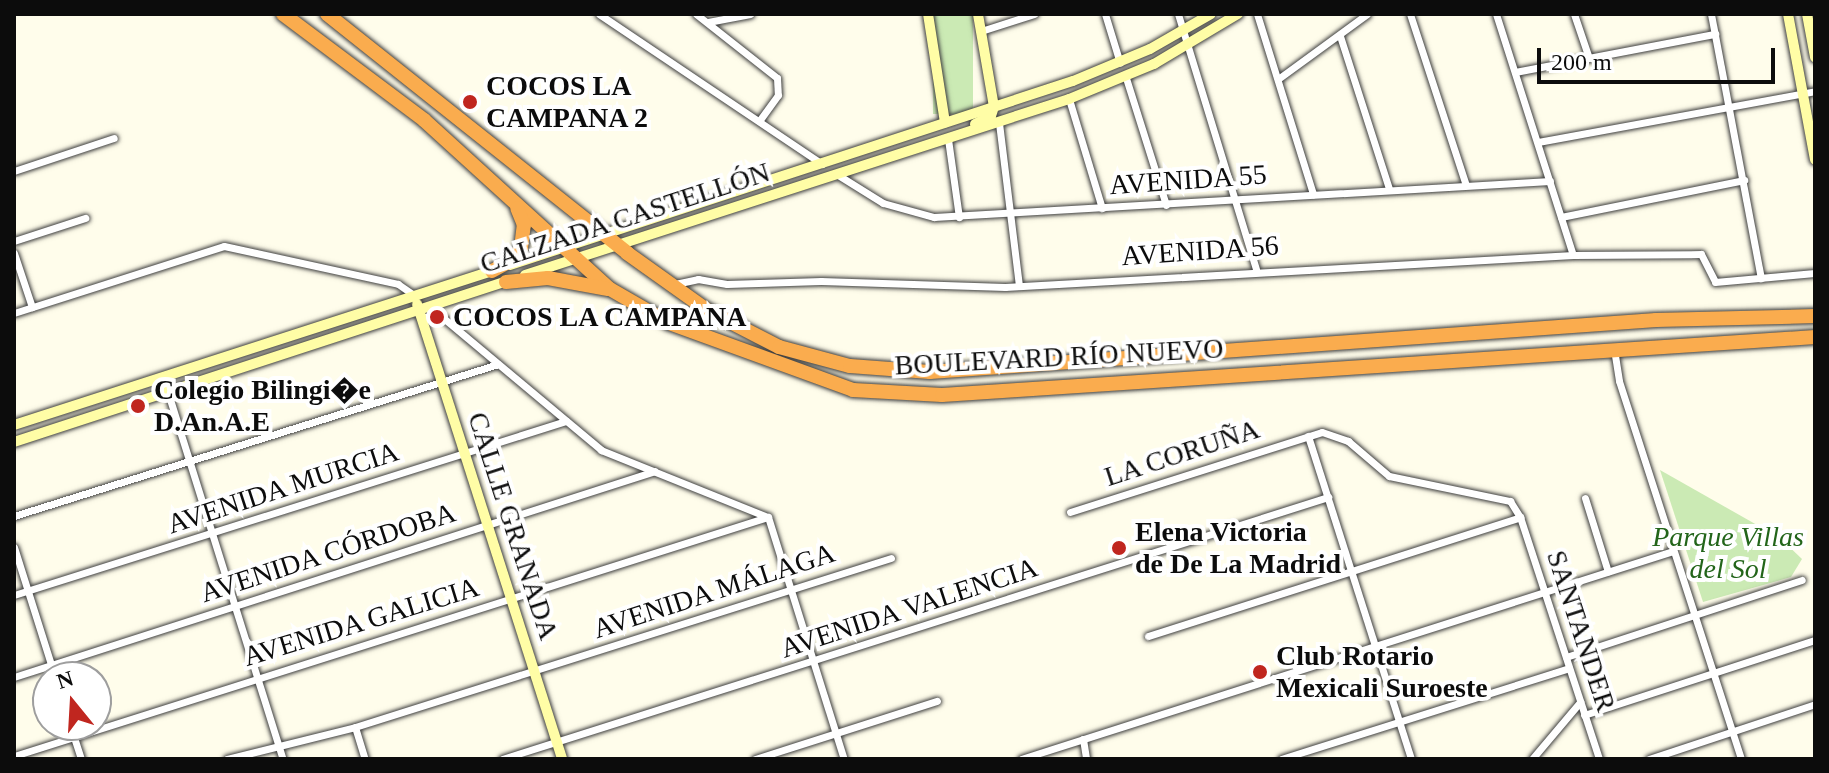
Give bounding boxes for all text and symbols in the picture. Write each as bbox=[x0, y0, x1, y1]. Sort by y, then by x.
scale bar bbox=[1541, 32, 1779, 82]
text: 200 m bbox=[1551, 49, 1612, 75]
place label: COCOS LA CAMPANA 2 bbox=[486, 69, 650, 135]
marker: COCOS LA CAMPANA 2 bbox=[461, 93, 479, 111]
street label: CALZADA CASTELLÓN bbox=[475, 155, 775, 281]
street label: AVENIDA 55 bbox=[1108, 158, 1268, 202]
street label: AVENIDA 56 bbox=[1120, 229, 1280, 273]
place label: COCOS LA CAMPANA bbox=[453, 300, 748, 334]
marker: COCOS LA CAMPANA bbox=[428, 308, 446, 326]
street label: BOULEVARD RÍO NUEVO bbox=[894, 332, 1224, 382]
place label: Colegio Bilingi�e D.An.A.E bbox=[154, 373, 371, 439]
marker: Colegio Bilingi�e D.An.A.E bbox=[129, 397, 147, 415]
street label: CALLE GRANADA bbox=[460, 408, 566, 644]
street label: LA CORUÑA bbox=[1100, 412, 1264, 494]
street label: AVENIDA MURCIA bbox=[162, 434, 404, 542]
street label: AVENIDA CÓRDOBA bbox=[195, 496, 461, 610]
place label: Elena Victoria de De La Madrid bbox=[1135, 515, 1341, 581]
park label: Parque Villas del Sol bbox=[1652, 520, 1804, 586]
street label: AVENIDA MÁLAGA bbox=[588, 536, 840, 646]
marker: Elena Victoria de De La Madrid bbox=[1110, 539, 1128, 557]
street label: SANTANDER bbox=[1539, 546, 1623, 716]
street label: AVENIDA VALENCIA bbox=[775, 550, 1043, 666]
street label: AVENIDA GALICIA bbox=[238, 570, 484, 674]
place label: Club Rotario Mexicali Suroeste bbox=[1276, 639, 1488, 705]
north arrow bbox=[32, 661, 112, 741]
marker: Club Rotario Mexicali Suroeste bbox=[1251, 663, 1269, 681]
text: N bbox=[54, 665, 76, 694]

